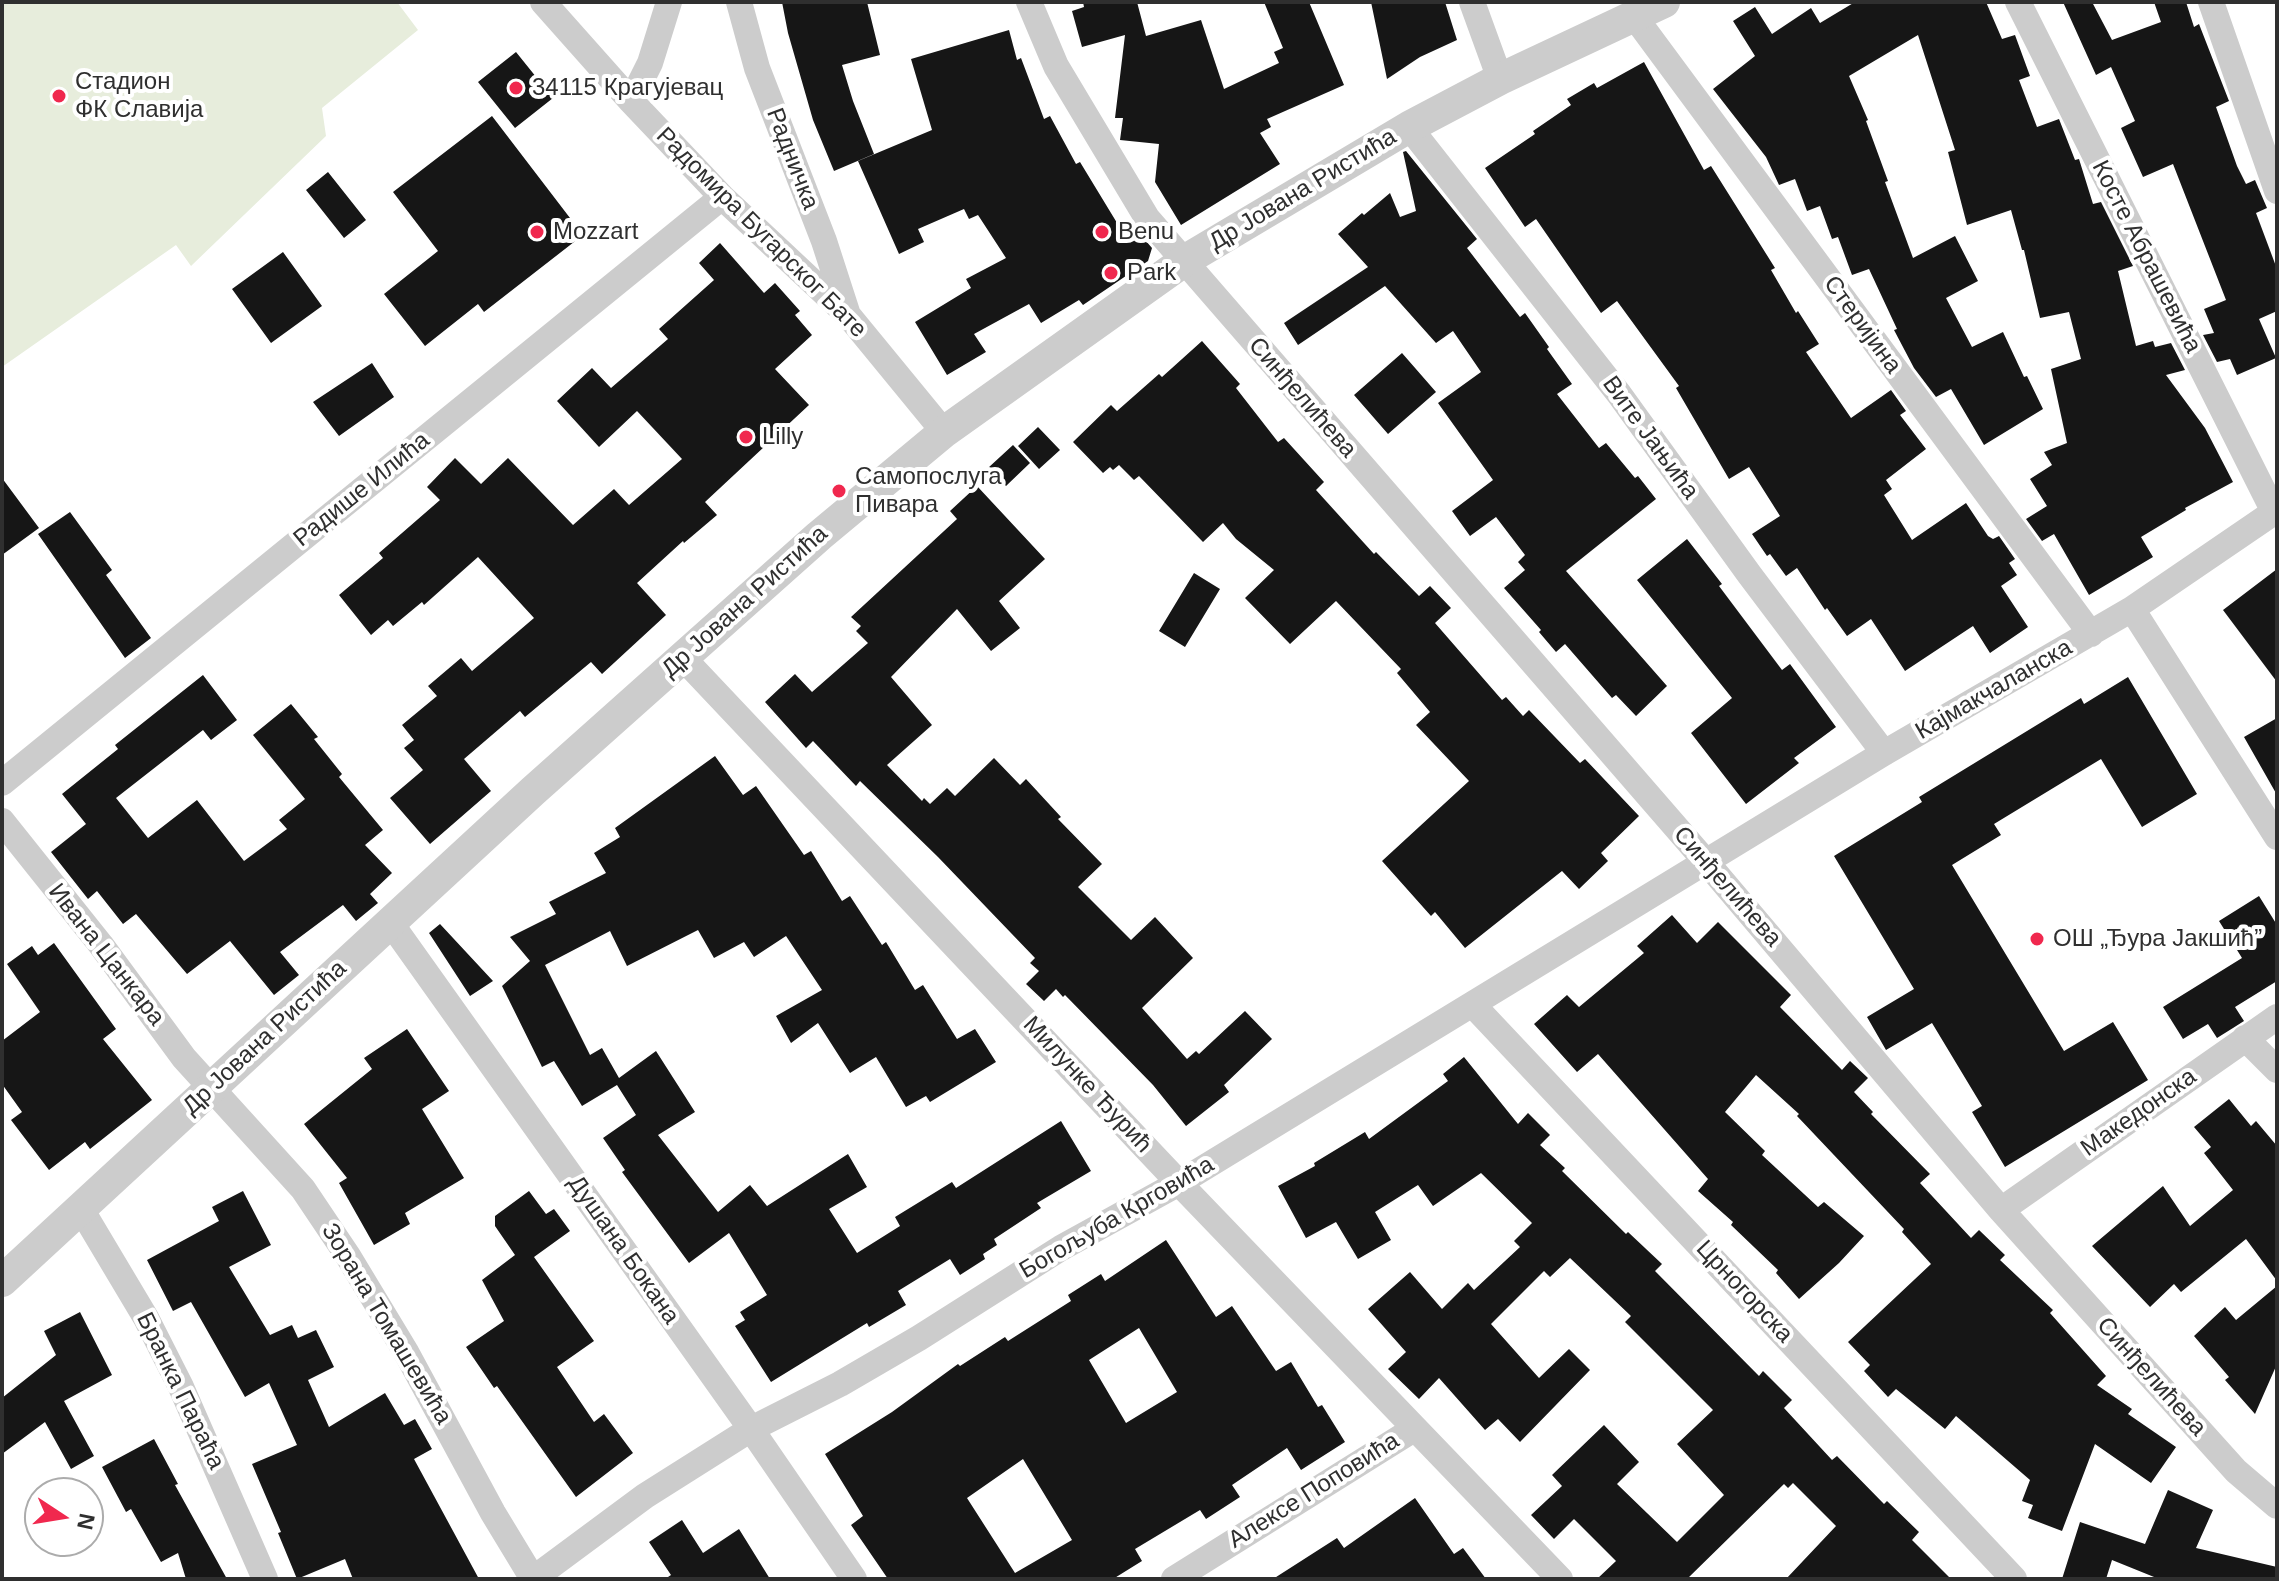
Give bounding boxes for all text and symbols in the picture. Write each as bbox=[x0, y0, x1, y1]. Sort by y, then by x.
place label: Стадион ФК Славија bbox=[75, 68, 203, 124]
place label: 34115 Крагујевац bbox=[532, 74, 723, 102]
marker: 34115 Крагујевац bbox=[507, 79, 525, 97]
marker: Стадион ФК Славија bbox=[50, 87, 68, 105]
street label: Радничка bbox=[760, 104, 824, 214]
street label: Радомира Бугарског Бате bbox=[650, 122, 872, 344]
street label: Др Јована Ристића bbox=[1204, 123, 1402, 257]
street label: Косте Абрашевића bbox=[2085, 156, 2207, 358]
place label: Mozzart bbox=[553, 218, 638, 246]
place label: Benu bbox=[1118, 218, 1174, 246]
marker: Mozzart bbox=[528, 223, 546, 241]
marker: Benu bbox=[1093, 223, 1111, 241]
place label: Park bbox=[1127, 259, 1176, 287]
marker: Park bbox=[1102, 264, 1120, 282]
street label: Стеријина bbox=[1817, 271, 1907, 379]
street label: Синђелићева bbox=[1242, 332, 1362, 464]
street label: Вите Јањића bbox=[1596, 371, 1704, 505]
place label: Lilly bbox=[762, 423, 803, 451]
street label: Радише Илића bbox=[288, 426, 436, 554]
marker: Lilly bbox=[737, 428, 755, 446]
place label: Самопослуга Пивара bbox=[855, 463, 1002, 519]
marker: Самопослуга Пивара bbox=[830, 482, 848, 500]
street label: Др Јована Ристића bbox=[656, 520, 834, 684]
street label: Кајмакчаланска bbox=[1911, 634, 2077, 746]
street label: Синђелићева bbox=[1667, 821, 1787, 953]
street label: Ивана Цанкара bbox=[42, 878, 170, 1032]
place label: ОШ „Ђура Јакшић” bbox=[2053, 925, 2262, 953]
marker: ОШ „Ђура Јакшић” bbox=[2028, 930, 2046, 948]
street label: Др Јована Ристића bbox=[177, 955, 353, 1121]
street label: Милунке Ђурић bbox=[1016, 1011, 1158, 1159]
street label: Македонска bbox=[2076, 1063, 2202, 1163]
street label: Богољуба Крговића bbox=[1015, 1151, 1219, 1285]
street label: Душана Бокана bbox=[561, 1170, 685, 1330]
street label: Зорана Томашевића bbox=[315, 1218, 457, 1430]
street label: Црногорска bbox=[1689, 1235, 1799, 1349]
street label: Бранка Параћа bbox=[130, 1308, 230, 1474]
street label: Синђелићева bbox=[2090, 1312, 2212, 1442]
street label: Алексе Поповића bbox=[1223, 1427, 1405, 1555]
north arrow bbox=[24, 1477, 104, 1557]
text: N bbox=[72, 1511, 100, 1532]

